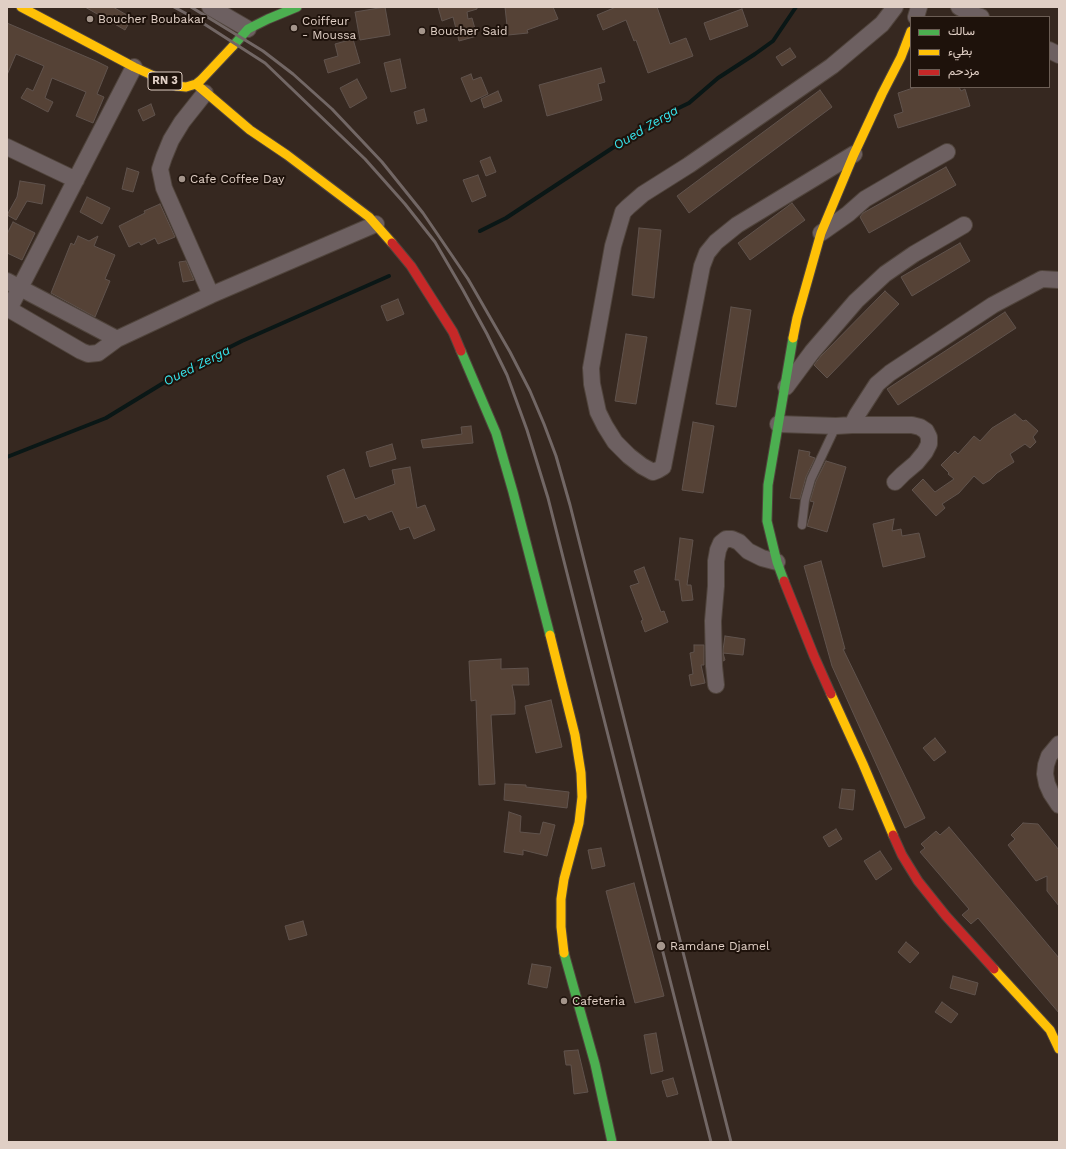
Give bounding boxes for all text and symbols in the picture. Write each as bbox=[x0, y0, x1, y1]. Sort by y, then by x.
place label: Boucher Boubakar bbox=[98, 12, 206, 26]
marker: Boucher Boubakar bbox=[85, 14, 95, 24]
place label: Coiffeur - Moussa bbox=[302, 14, 356, 42]
legend bbox=[910, 16, 1050, 88]
marker: Coiffeur - Moussa bbox=[289, 23, 299, 33]
place label: Boucher Said bbox=[430, 24, 508, 38]
text: سالك bbox=[948, 24, 975, 38]
marker: Boucher Said bbox=[417, 26, 427, 36]
text: بطيء bbox=[948, 44, 972, 58]
text: مزدحم bbox=[948, 64, 979, 78]
road number: RN 3 bbox=[148, 72, 182, 90]
water label: Oued Zerga bbox=[611, 103, 681, 153]
place label: Cafe Coffee Day bbox=[190, 172, 284, 186]
marker: Cafe Coffee Day bbox=[177, 174, 187, 184]
water label: Oued Zerga bbox=[161, 343, 233, 389]
place label: Ramdane Djamel bbox=[670, 939, 770, 953]
marker: Ramdane Djamel bbox=[655, 940, 667, 952]
place label: Cafeteria bbox=[572, 994, 625, 1008]
marker: Cafeteria bbox=[559, 996, 569, 1006]

